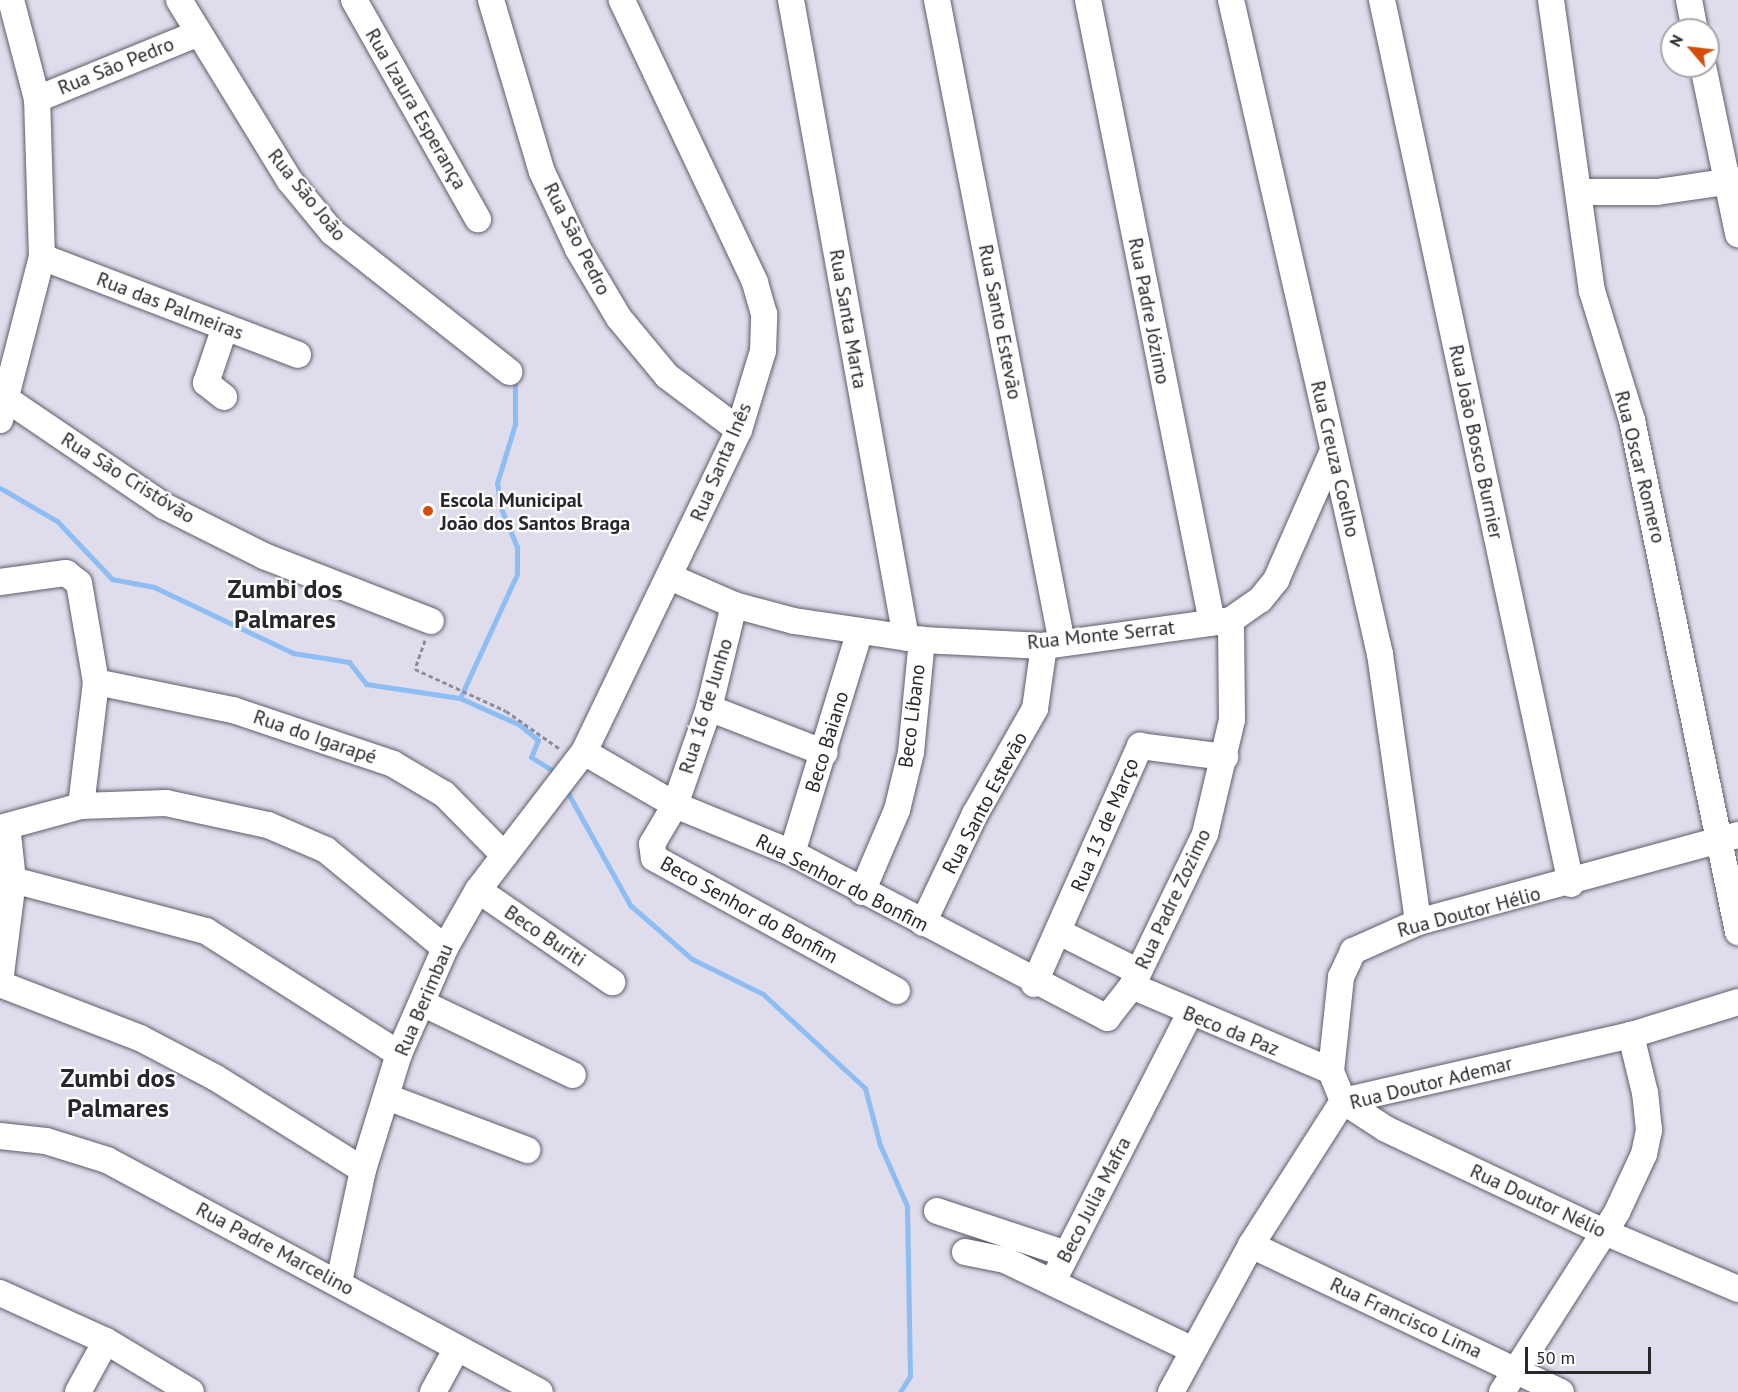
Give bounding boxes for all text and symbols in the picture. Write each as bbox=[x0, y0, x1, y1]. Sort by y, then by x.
north arrow bbox=[1660, 18, 1720, 78]
street label: Rua Izaura Esperança bbox=[360, 24, 472, 194]
text: N bbox=[1665, 31, 1687, 50]
street label: Rua São Pedro bbox=[54, 32, 178, 100]
street label: Rua São João bbox=[263, 144, 351, 246]
street label: Rua São Pedro bbox=[538, 179, 616, 299]
street label: Rua Padre Józimo bbox=[1123, 236, 1175, 386]
street label: Rua Santo Estevão bbox=[973, 242, 1027, 402]
street label: Rua Santa Marta bbox=[824, 247, 872, 391]
street label: Rua das Palmeiras bbox=[93, 267, 247, 345]
street label: Rua João Bosco Burnier bbox=[1444, 343, 1508, 541]
street label: Rua Creuza Coelho bbox=[1305, 378, 1365, 540]
street label: Rua Oscar Romero bbox=[1609, 388, 1671, 546]
street label: Rua Santa Inês bbox=[685, 399, 757, 525]
street label: Rua São Cristóvão bbox=[57, 427, 199, 529]
place label: Escola Municipal João dos Santos Braga bbox=[440, 488, 630, 535]
marker: Escola Municipal João dos Santos Braga bbox=[421, 504, 435, 518]
district label: Zumbi dos Palmares bbox=[227, 573, 343, 634]
street label: Rua Monte Serrat bbox=[1026, 615, 1176, 655]
street label: Rua 16 de Junho bbox=[674, 635, 738, 777]
street label: Beco Líbano bbox=[894, 663, 930, 769]
street label: Beco Baiano bbox=[800, 688, 854, 796]
street label: Rua do Igarapé bbox=[250, 705, 380, 769]
street label: Rua Santo Estevão bbox=[937, 728, 1033, 878]
street label: Rua 13 de Março bbox=[1066, 755, 1144, 895]
street label: Rua Padre Zozimo bbox=[1130, 825, 1216, 973]
street label: Rua Senhor do Bonfim bbox=[752, 829, 932, 937]
street label: Beco Senhor do Bonfim bbox=[656, 851, 842, 969]
street label: Rua Doutor Hélio bbox=[1395, 881, 1543, 943]
street label: Beco Buriti bbox=[500, 900, 590, 972]
street label: Rua Berimbau bbox=[390, 940, 458, 1060]
street label: Beco da Paz bbox=[1179, 1001, 1283, 1061]
street label: Rua Doutor Ademar bbox=[1347, 1051, 1515, 1115]
district label: Zumbi dos Palmares bbox=[60, 1062, 176, 1124]
street label: Beco Julia Mafra bbox=[1052, 1133, 1136, 1267]
street label: Rua Doutor Nélio bbox=[1466, 1159, 1610, 1243]
street label: Rua Padre Marcelino bbox=[192, 1197, 358, 1301]
street label: Rua Francisco Lima bbox=[1326, 1272, 1486, 1364]
scale bar bbox=[1528, 1335, 1654, 1373]
text: 50 m bbox=[1536, 1346, 1575, 1369]

